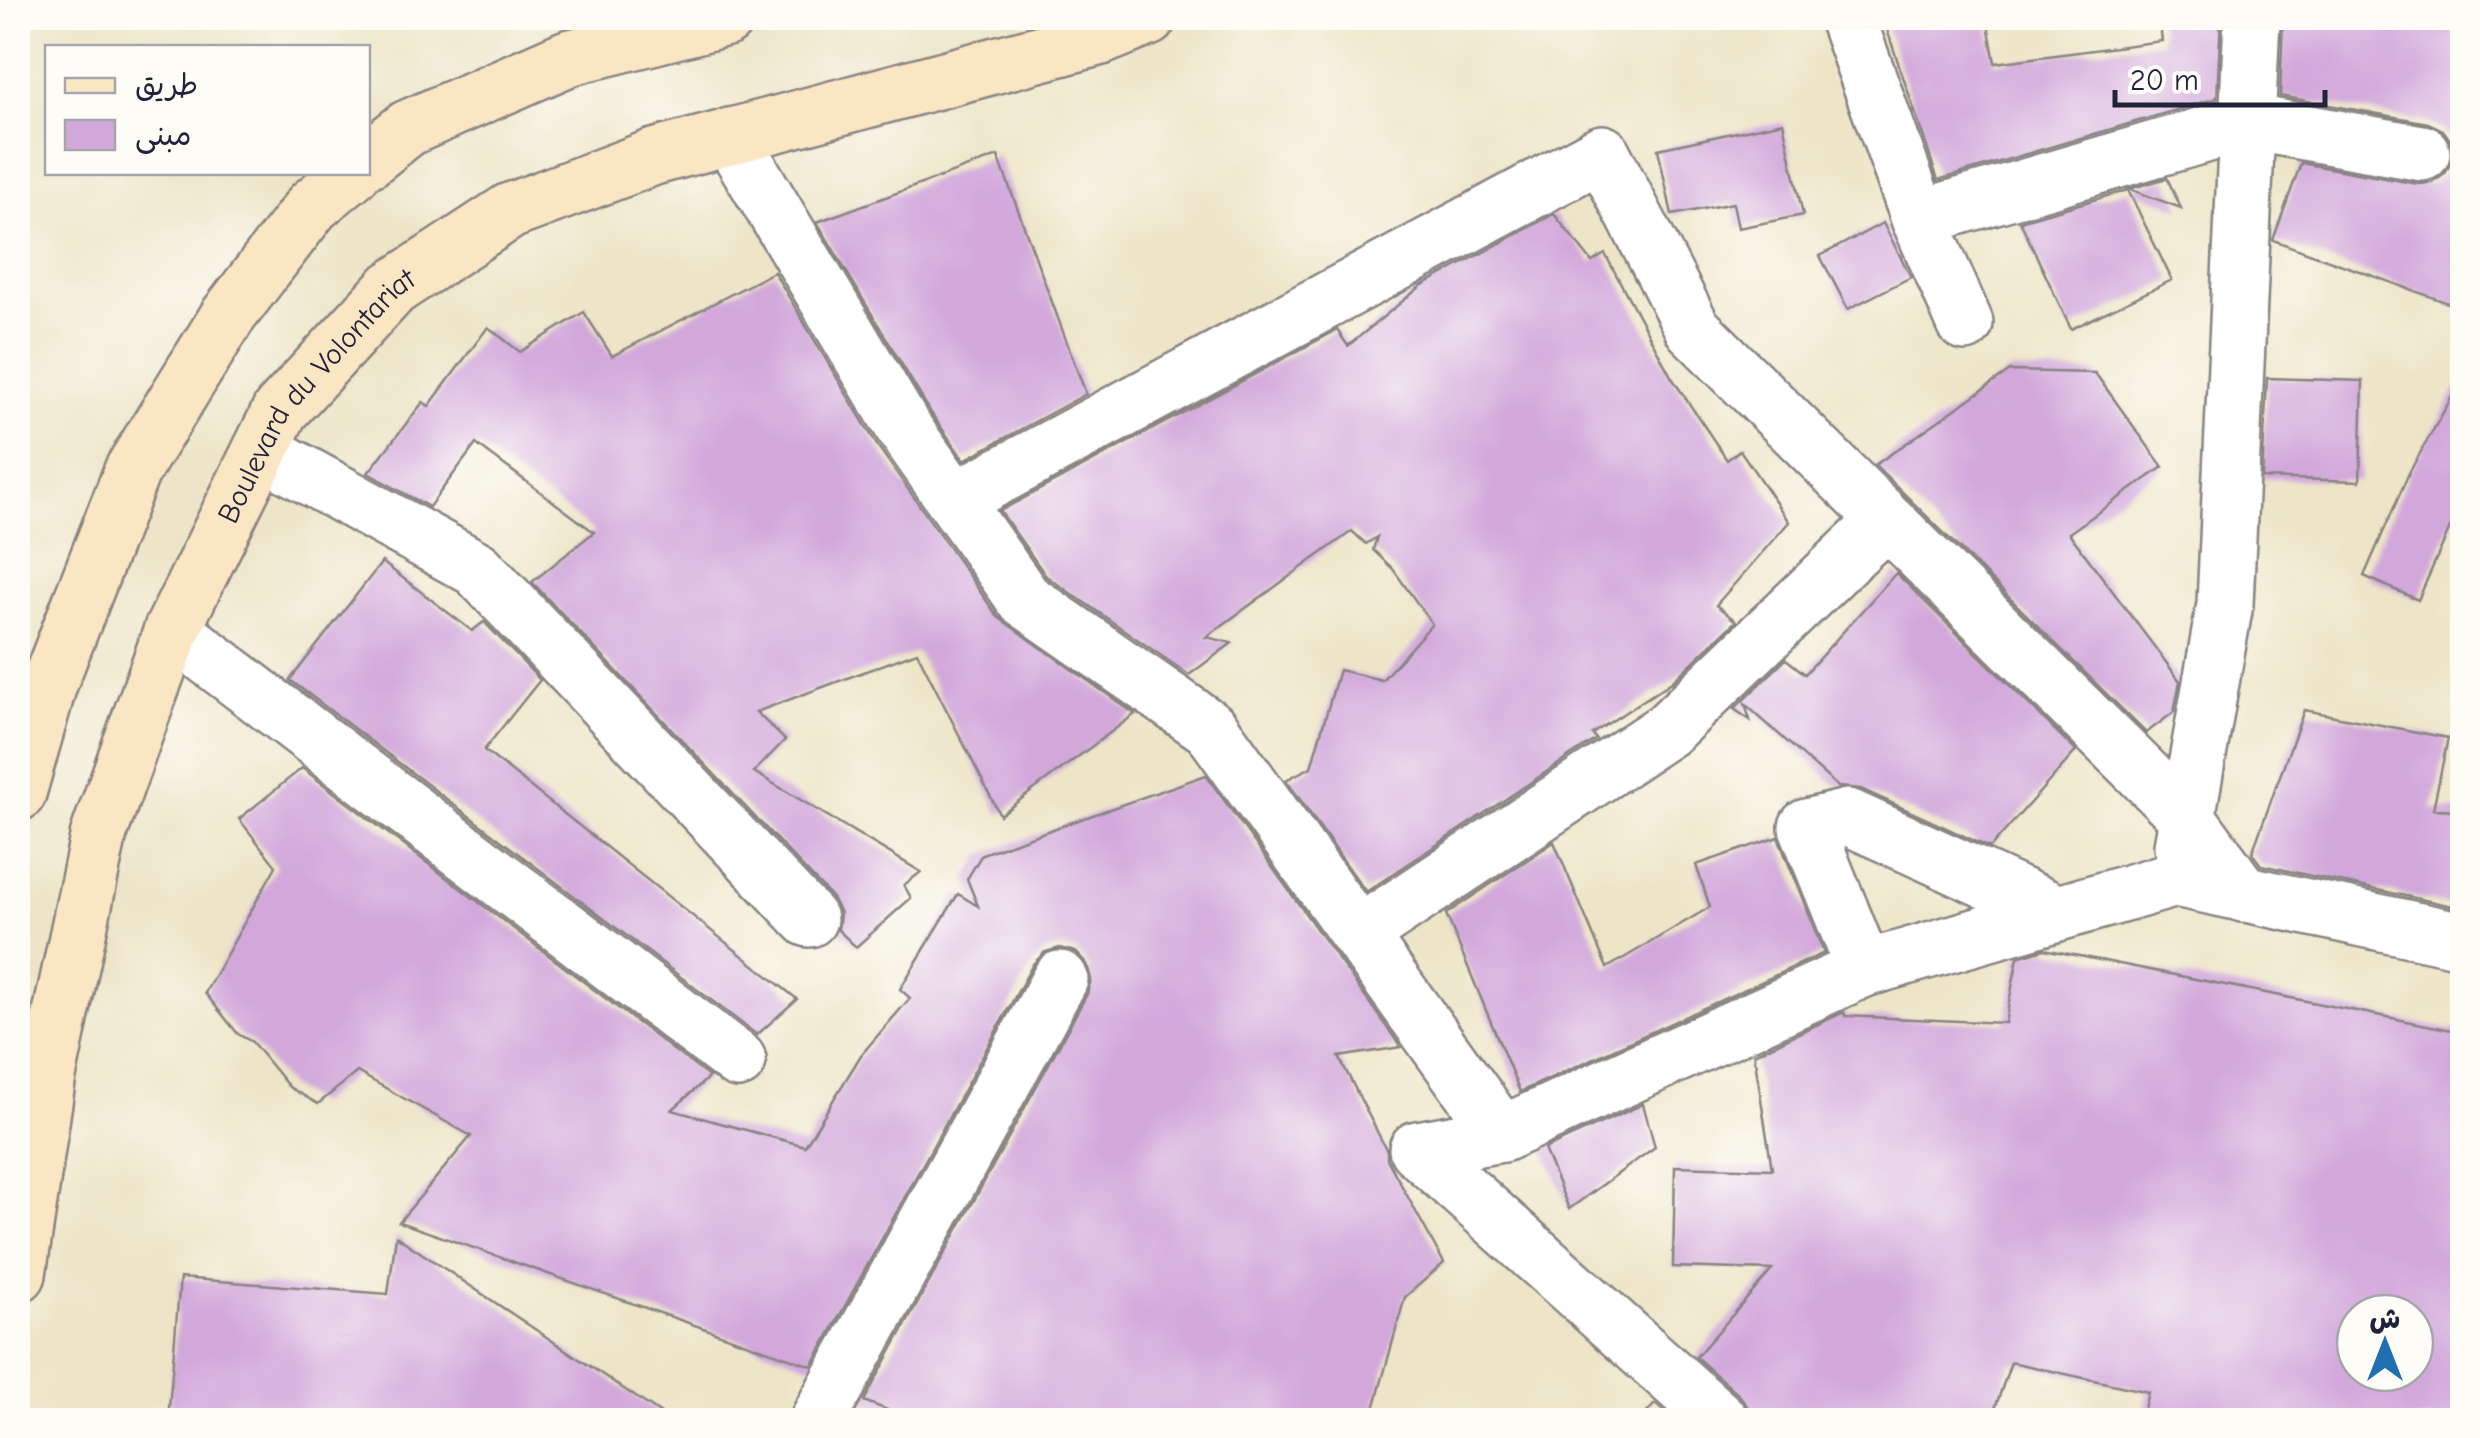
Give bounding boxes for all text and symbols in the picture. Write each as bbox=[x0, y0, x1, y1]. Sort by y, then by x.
legend bbox=[45, 45, 370, 175]
scale bar bbox=[2115, 45, 2325, 107]
text: 20 m bbox=[2130, 63, 2199, 98]
text: طريق bbox=[135, 68, 198, 103]
text: مبنى bbox=[135, 118, 191, 154]
street label: Boulevard du Volontariat bbox=[210, 260, 423, 529]
north arrow bbox=[2335, 1293, 2435, 1393]
text: ش bbox=[2370, 1303, 2400, 1335]

